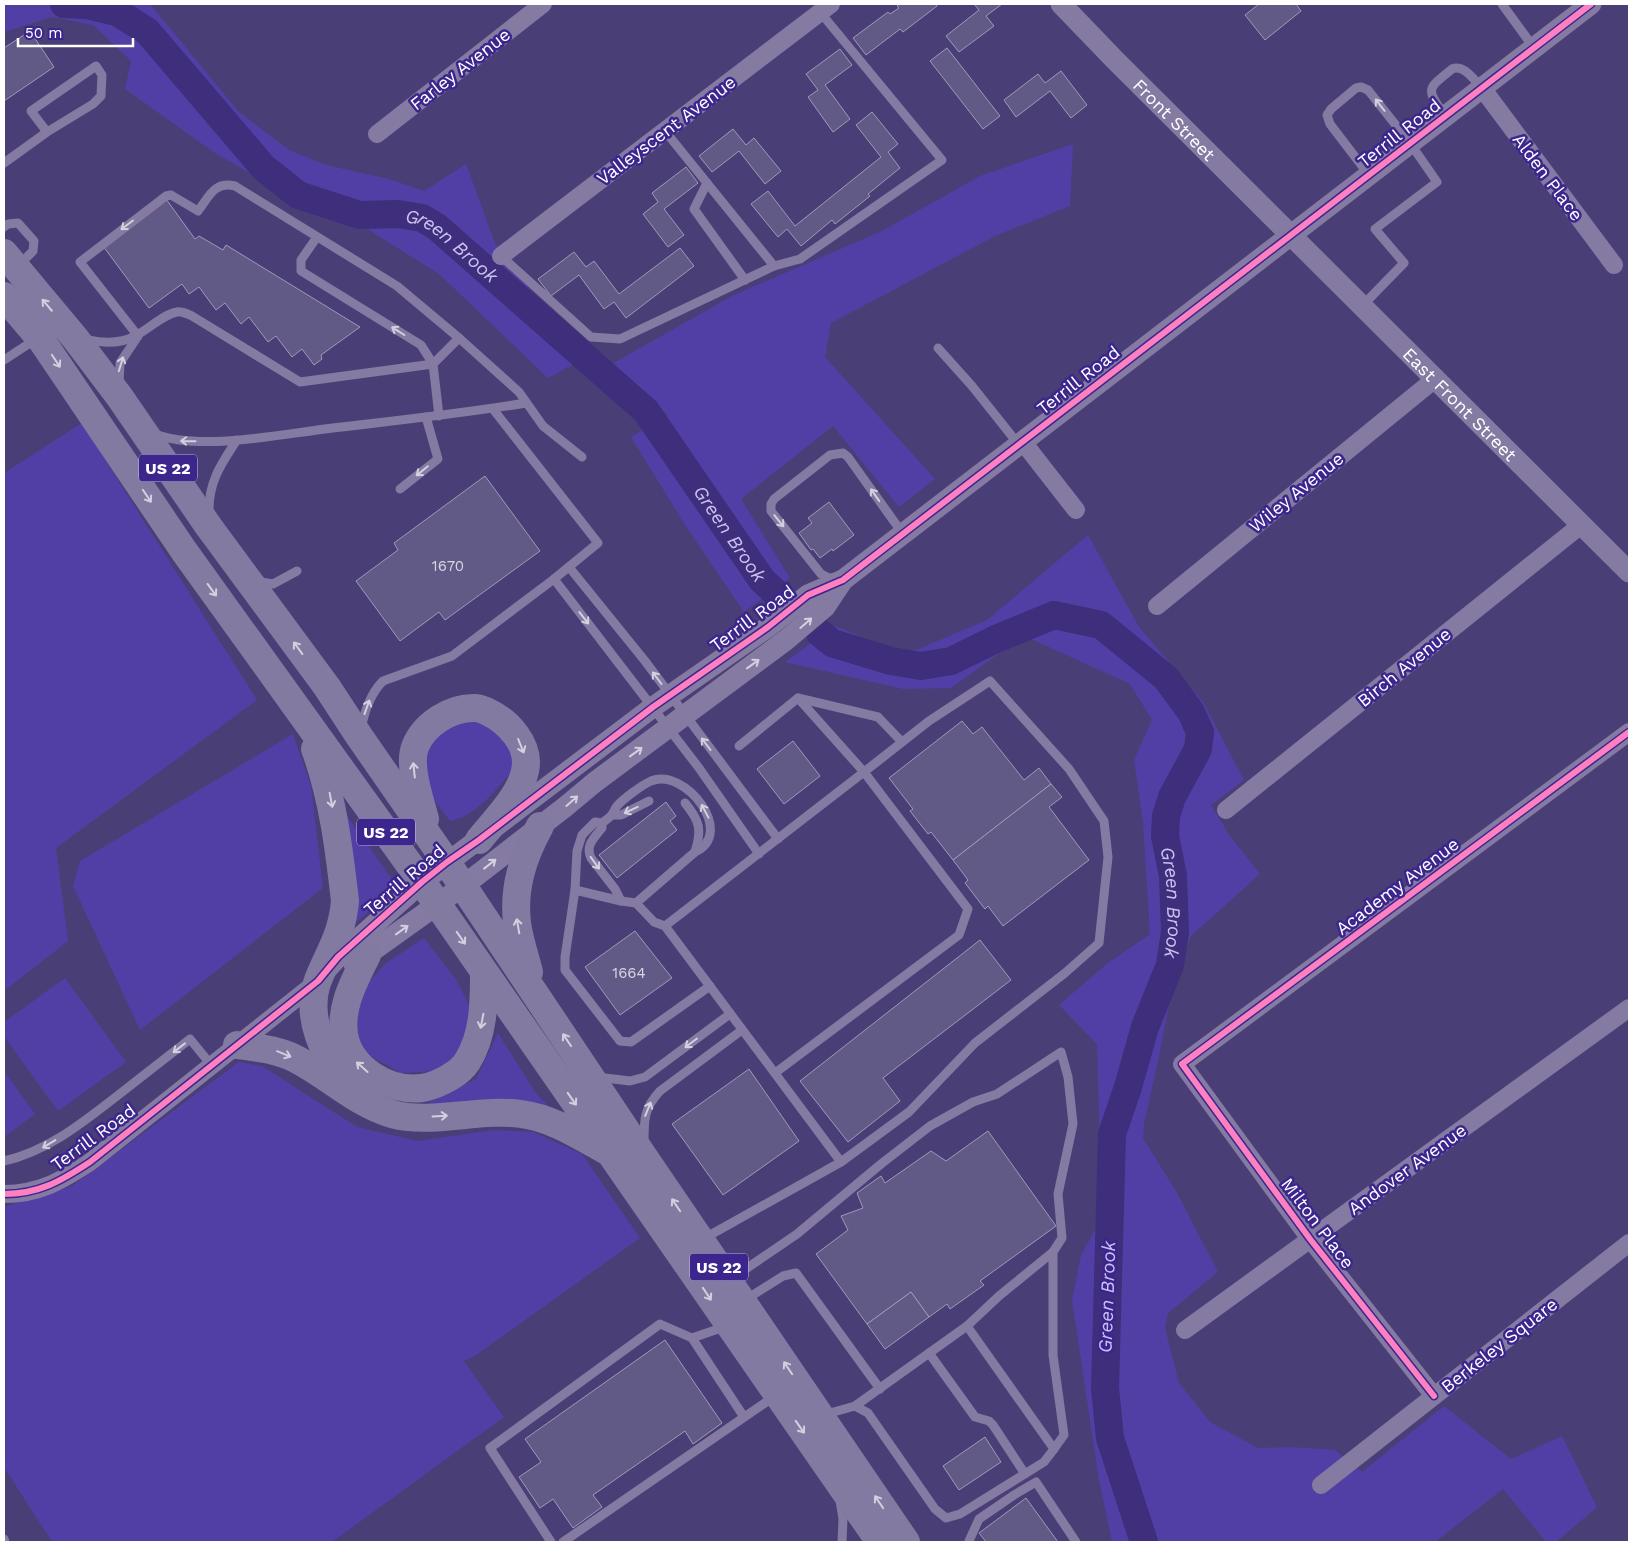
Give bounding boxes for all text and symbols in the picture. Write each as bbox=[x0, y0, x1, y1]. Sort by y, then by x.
scale bar bbox=[18, 15, 132, 47]
street label: Farley Avenue bbox=[406, 23, 514, 115]
text: 50 m bbox=[25, 24, 62, 42]
street label: Valleyscent Avenue bbox=[592, 71, 740, 189]
street label: Front Street bbox=[1129, 74, 1220, 165]
street label: Terrill Road bbox=[1353, 94, 1445, 172]
one-way arrow bbox=[1375, 99, 1386, 112]
street label: Alden Place bbox=[1508, 129, 1588, 225]
water label: Green Brook bbox=[404, 204, 504, 288]
one-way arrow bbox=[121, 220, 134, 231]
one-way arrow bbox=[42, 299, 53, 312]
one-way arrow bbox=[392, 326, 406, 336]
street label: Terrill Road bbox=[1032, 341, 1124, 419]
street label: East Front Street bbox=[1399, 343, 1522, 465]
one-way arrow bbox=[51, 354, 61, 368]
one-way arrow bbox=[117, 356, 127, 372]
one-way arrow bbox=[180, 436, 196, 446]
street label: Wiley Avenue bbox=[1245, 448, 1347, 536]
road number: US 22 bbox=[139, 454, 197, 482]
one-way arrow bbox=[416, 466, 429, 477]
water label: Green Brook bbox=[689, 481, 772, 587]
one-way arrow bbox=[870, 488, 880, 502]
one-way arrow bbox=[142, 489, 152, 503]
one-way arrow bbox=[774, 515, 785, 528]
house number: 1670 bbox=[432, 557, 464, 575]
street label: Terrill Road bbox=[706, 580, 798, 656]
one-way arrow bbox=[207, 583, 217, 597]
one-way arrow bbox=[578, 611, 589, 624]
one-way arrow bbox=[799, 618, 812, 629]
street label: Birch Avenue bbox=[1353, 623, 1455, 711]
one-way arrow bbox=[293, 642, 304, 655]
one-way arrow bbox=[746, 659, 759, 670]
one-way arrow bbox=[652, 672, 663, 685]
one-way arrow bbox=[363, 700, 372, 715]
one-way arrow bbox=[701, 737, 711, 751]
one-way arrow bbox=[517, 738, 526, 753]
one-way arrow bbox=[629, 746, 642, 757]
one-way arrow bbox=[409, 763, 419, 779]
one-way arrow bbox=[326, 792, 336, 808]
one-way arrow bbox=[565, 796, 578, 807]
one-way arrow bbox=[700, 804, 710, 819]
one-way arrow bbox=[624, 806, 639, 815]
road number: US 22 bbox=[357, 819, 415, 846]
street label: Academy Avenue bbox=[1331, 833, 1463, 939]
street label: Terrill Road bbox=[359, 840, 449, 920]
water label: Green Brook bbox=[1156, 845, 1187, 961]
one-way arrow bbox=[590, 856, 601, 869]
one-way arrow bbox=[483, 859, 496, 870]
one-way arrow bbox=[513, 918, 523, 934]
one-way arrow bbox=[395, 925, 409, 935]
one-way arrow bbox=[456, 931, 466, 945]
house number: 1664 bbox=[612, 964, 646, 982]
one-way arrow bbox=[476, 1013, 486, 1029]
one-way arrow bbox=[562, 1033, 572, 1047]
one-way arrow bbox=[684, 1038, 698, 1048]
one-way arrow bbox=[173, 1042, 186, 1053]
one-way arrow bbox=[277, 1051, 292, 1060]
one-way arrow bbox=[356, 1061, 369, 1073]
one-way arrow bbox=[567, 1092, 577, 1106]
street label: Terrill Road bbox=[47, 1099, 139, 1175]
one-way arrow bbox=[644, 1102, 653, 1117]
one-way arrow bbox=[432, 1111, 448, 1121]
street label: Andover Avenue bbox=[1344, 1119, 1470, 1219]
one-way arrow bbox=[42, 1140, 56, 1150]
street label: Milton Place bbox=[1277, 1174, 1359, 1272]
one-way arrow bbox=[671, 1198, 681, 1212]
water label: Green Brook bbox=[1094, 1240, 1120, 1353]
road number: US 22 bbox=[690, 1254, 748, 1280]
one-way arrow bbox=[702, 1287, 712, 1301]
street label: Berkeley Square bbox=[1437, 1293, 1561, 1397]
one-way arrow bbox=[783, 1361, 793, 1375]
one-way arrow bbox=[795, 1420, 806, 1433]
one-way arrow bbox=[874, 1495, 884, 1509]

